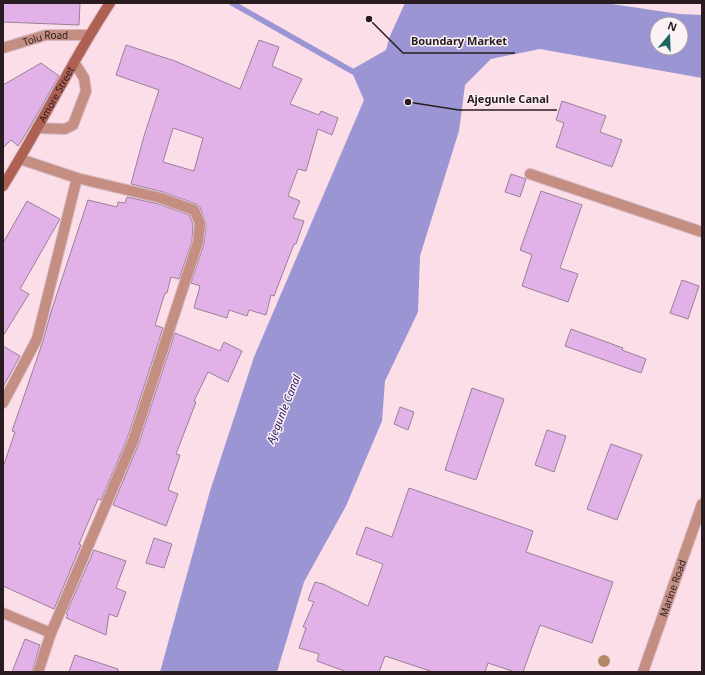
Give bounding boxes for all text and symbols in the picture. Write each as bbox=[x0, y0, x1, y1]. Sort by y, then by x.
north arrow bbox=[649, 16, 689, 56]
text: N bbox=[666, 18, 679, 35]
street label: Tolu Road bbox=[21, 28, 68, 49]
callout: Boundary Market bbox=[403, 30, 515, 53]
text: Boundary Market bbox=[411, 33, 507, 48]
street label: Amore Street bbox=[35, 63, 77, 125]
callout: Ajegunle Canal bbox=[459, 87, 557, 110]
text: Ajegunle Canal bbox=[467, 91, 549, 106]
water label: Ajegunle Canal bbox=[262, 371, 304, 447]
street label: Marine Road bbox=[656, 557, 689, 619]

